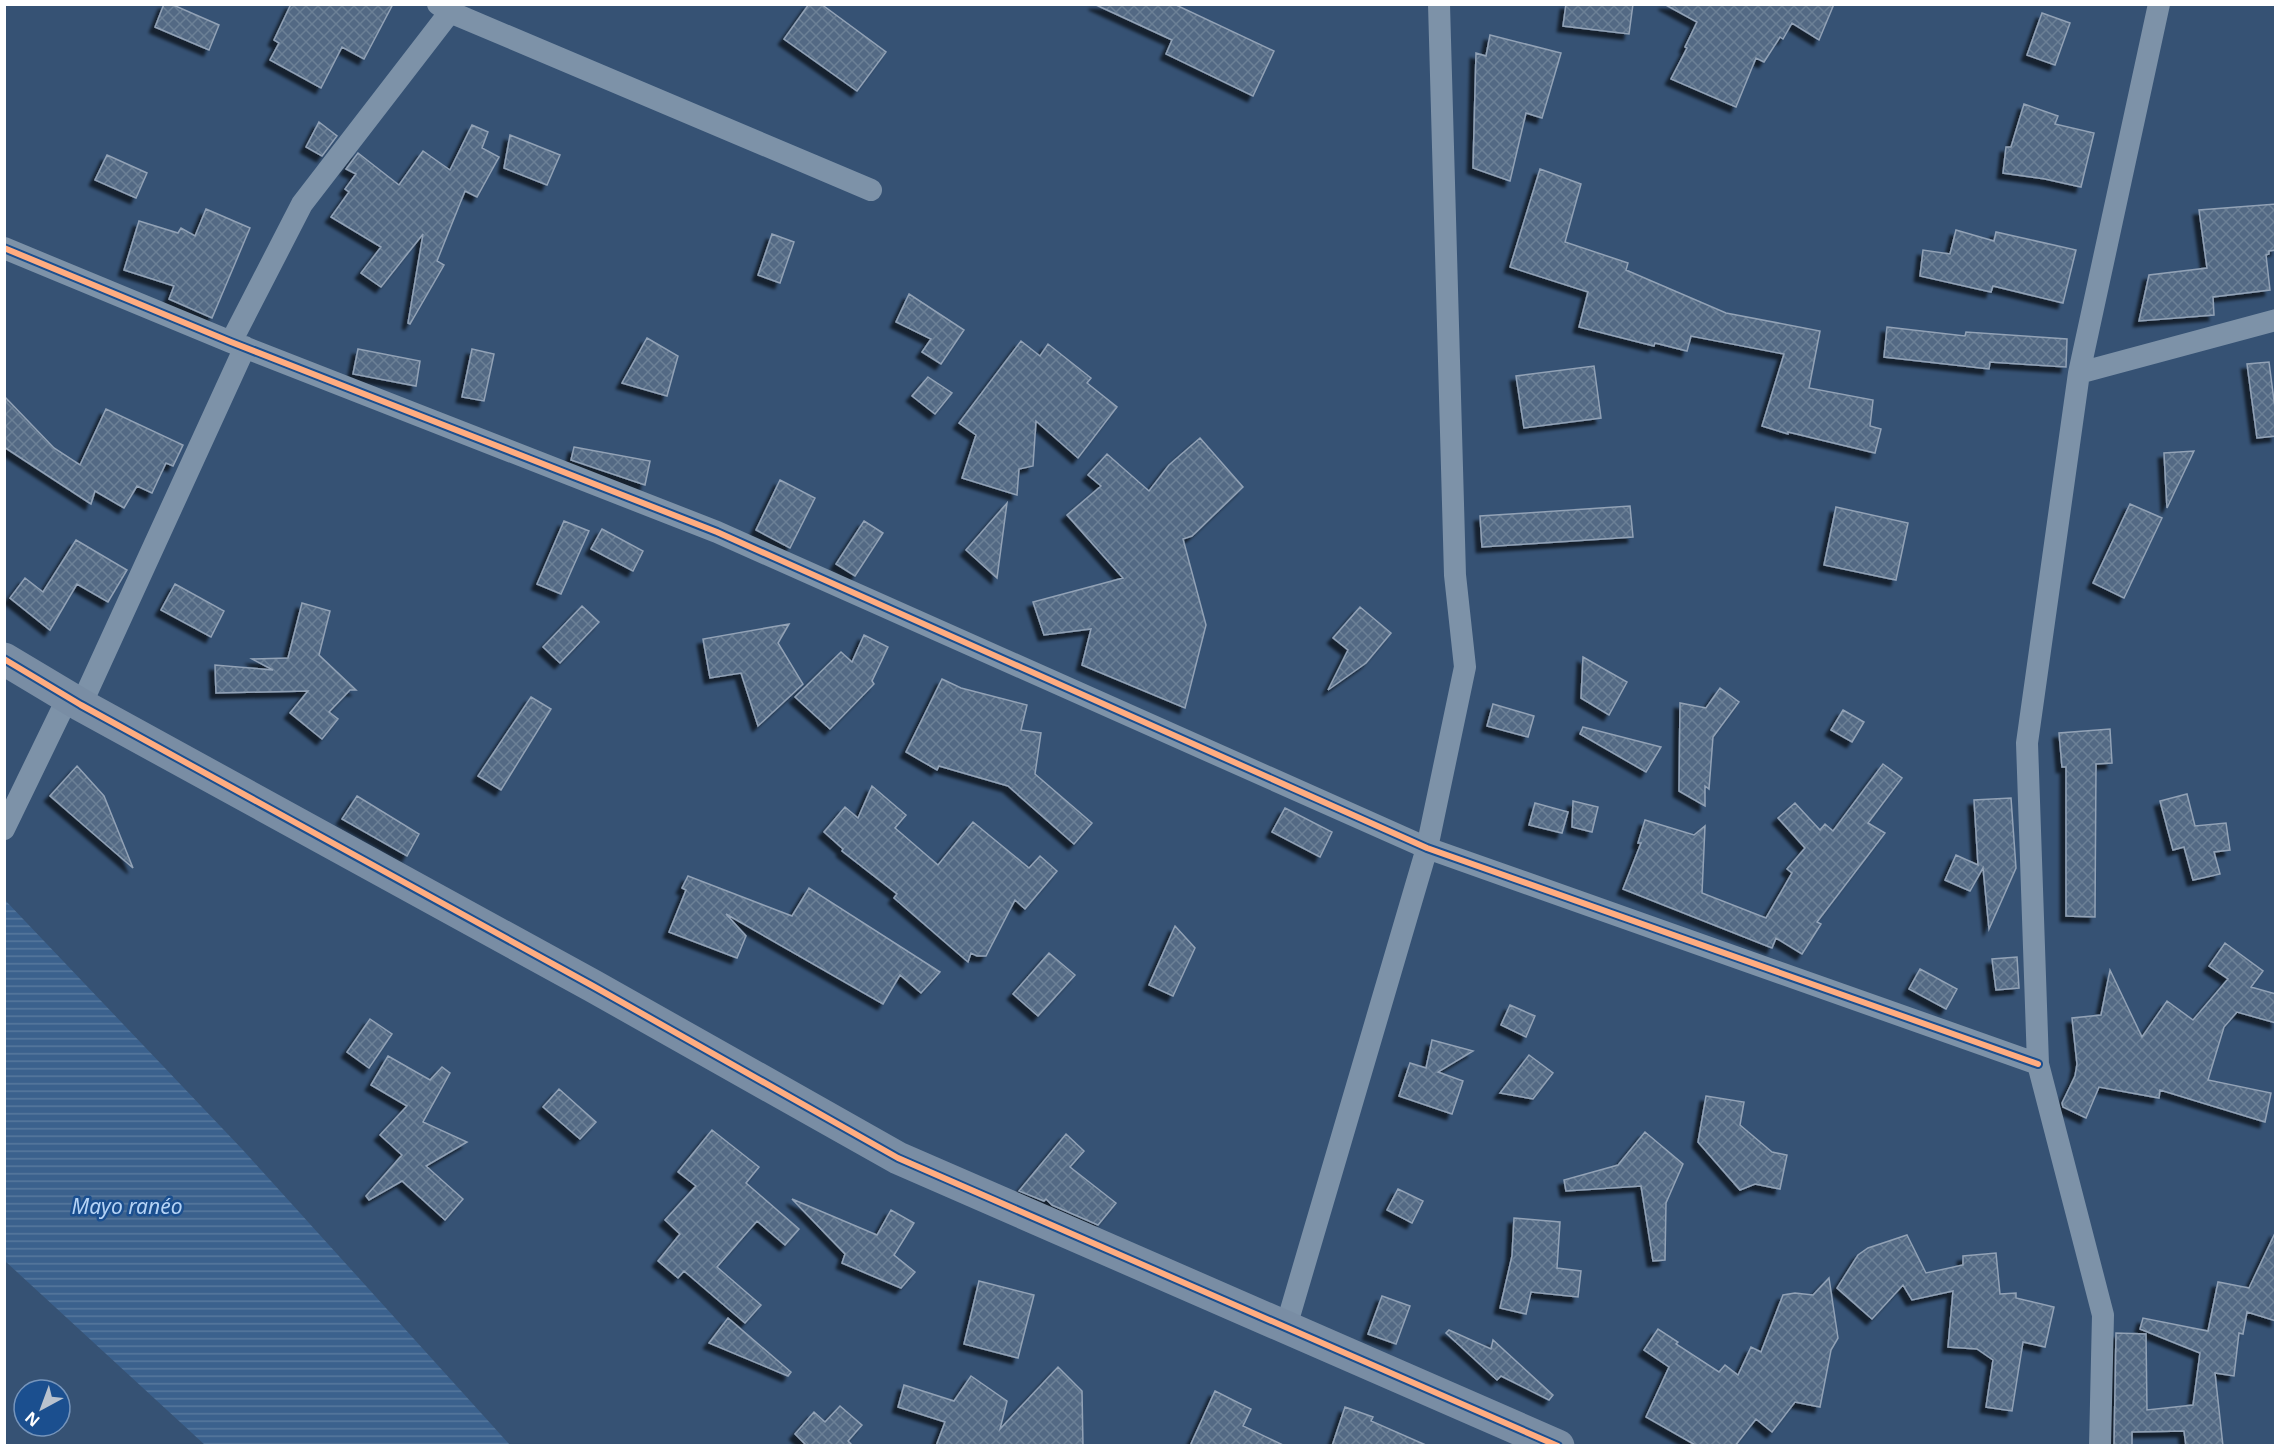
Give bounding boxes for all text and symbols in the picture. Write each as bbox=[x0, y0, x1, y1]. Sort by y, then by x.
water label: Mayo ranéo bbox=[71, 1192, 183, 1220]
north arrow bbox=[12, 1378, 72, 1438]
text: N bbox=[20, 1407, 44, 1432]

